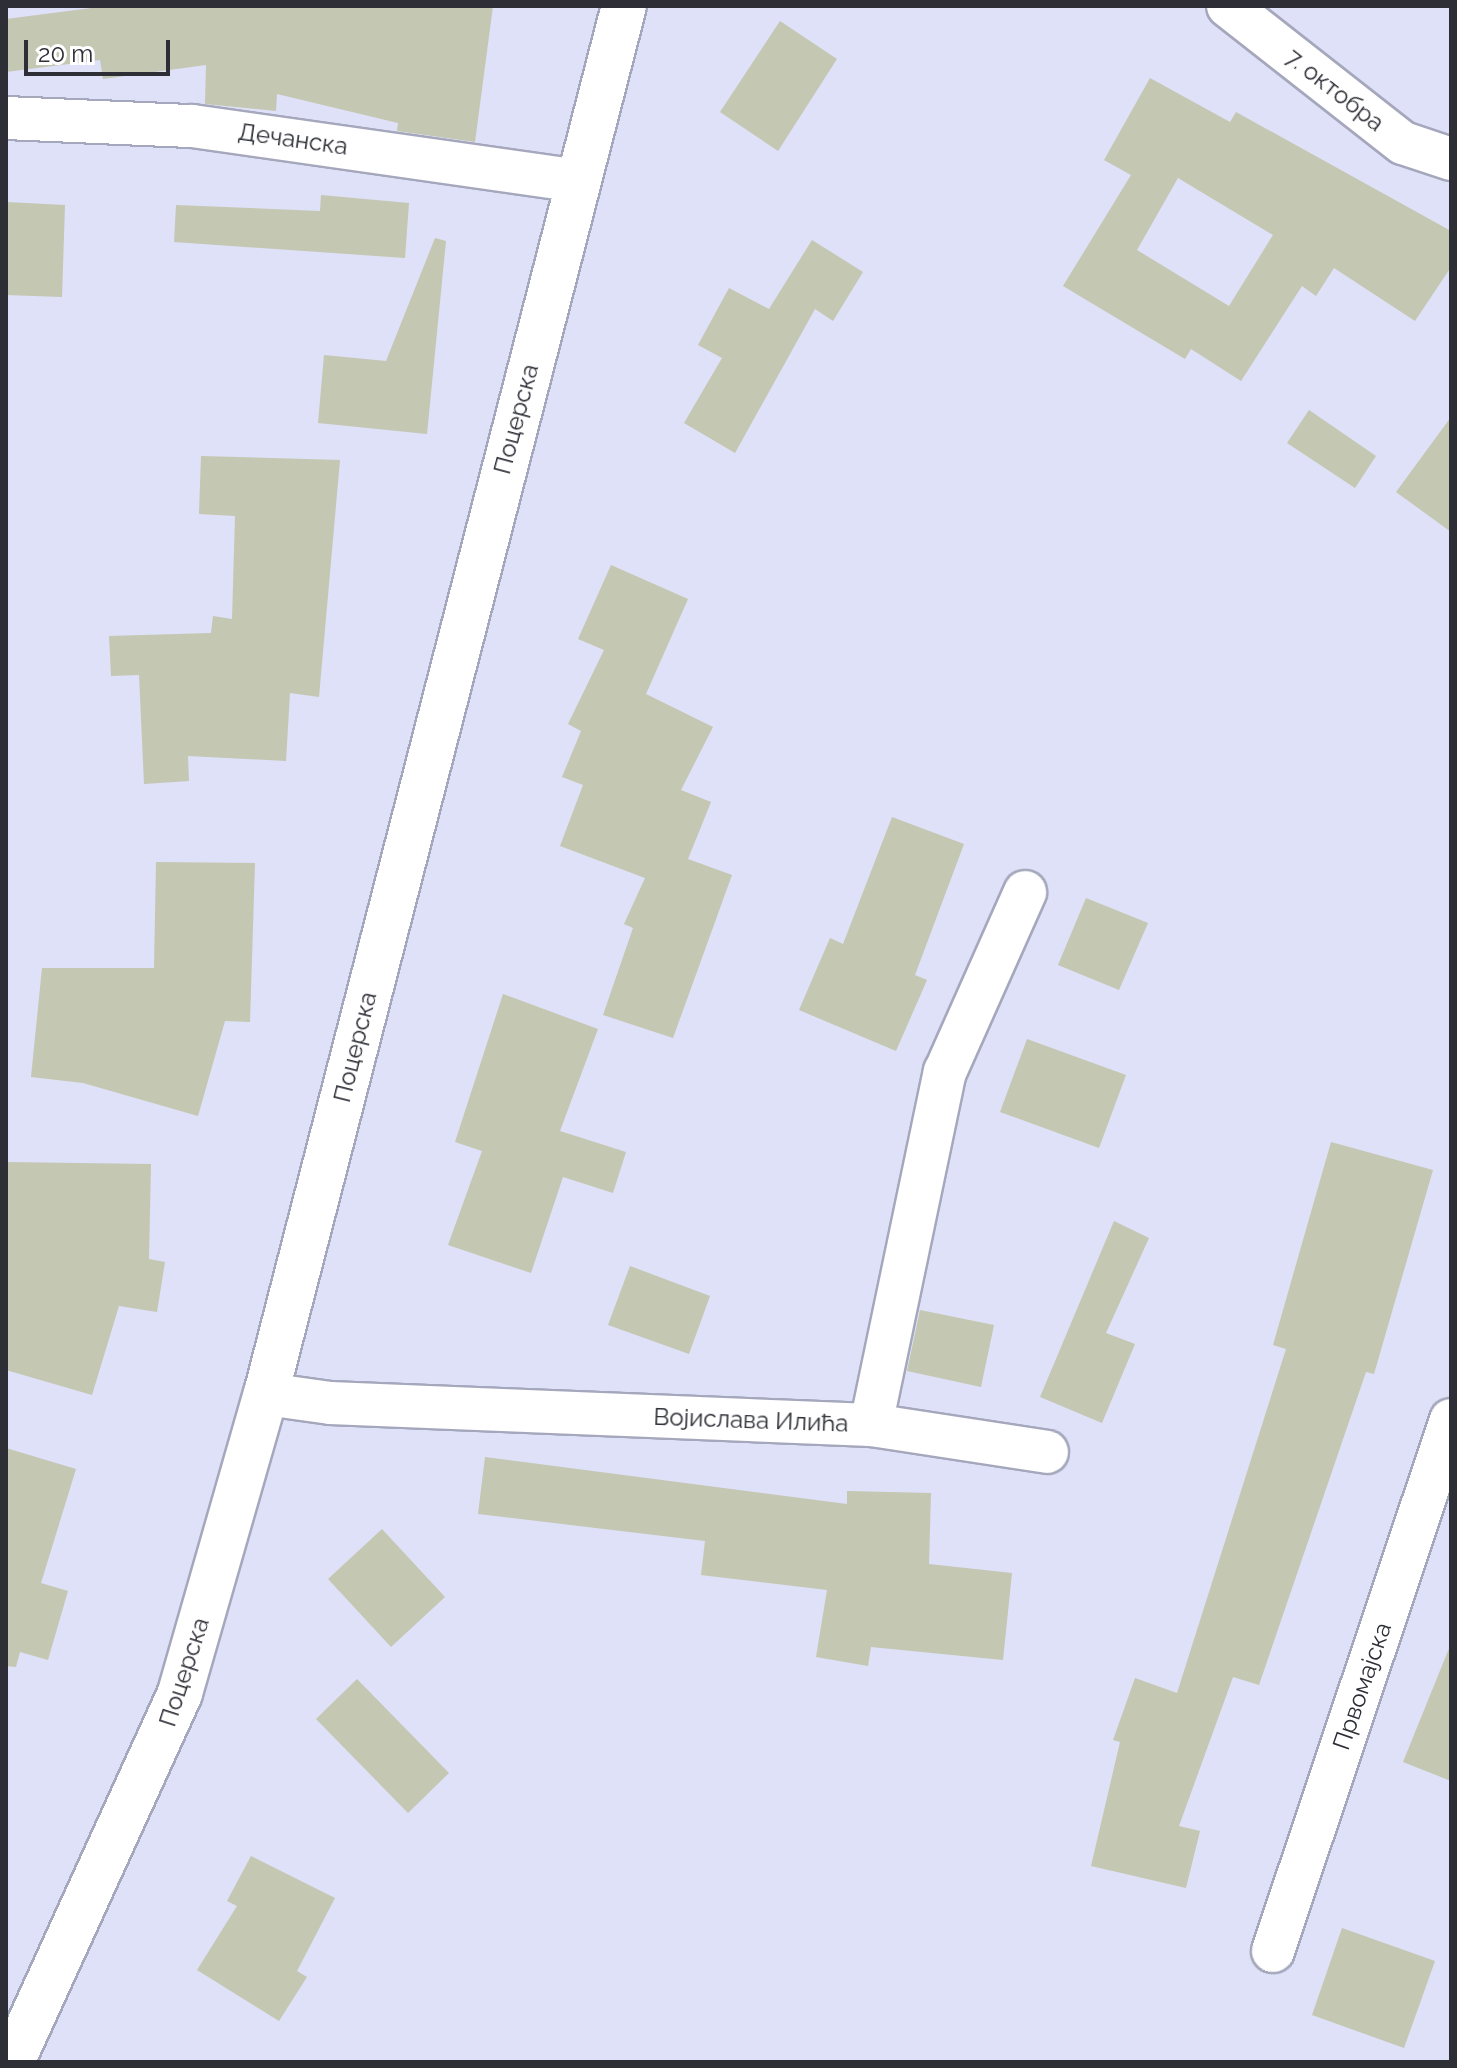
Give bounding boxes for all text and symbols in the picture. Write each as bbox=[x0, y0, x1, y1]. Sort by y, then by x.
scale bar bbox=[28, 24, 174, 74]
text: 20 m bbox=[38, 39, 93, 68]
street label: 7. октобра bbox=[1280, 43, 1390, 137]
street label: Дечанска bbox=[236, 117, 350, 161]
street label: Поцерска bbox=[487, 361, 545, 477]
street label: Поцерска bbox=[327, 989, 383, 1105]
street label: Војислава Илића bbox=[653, 1402, 849, 1438]
street label: Поцерска bbox=[153, 1614, 215, 1730]
street label: Првомајска bbox=[1327, 1618, 1397, 1754]

